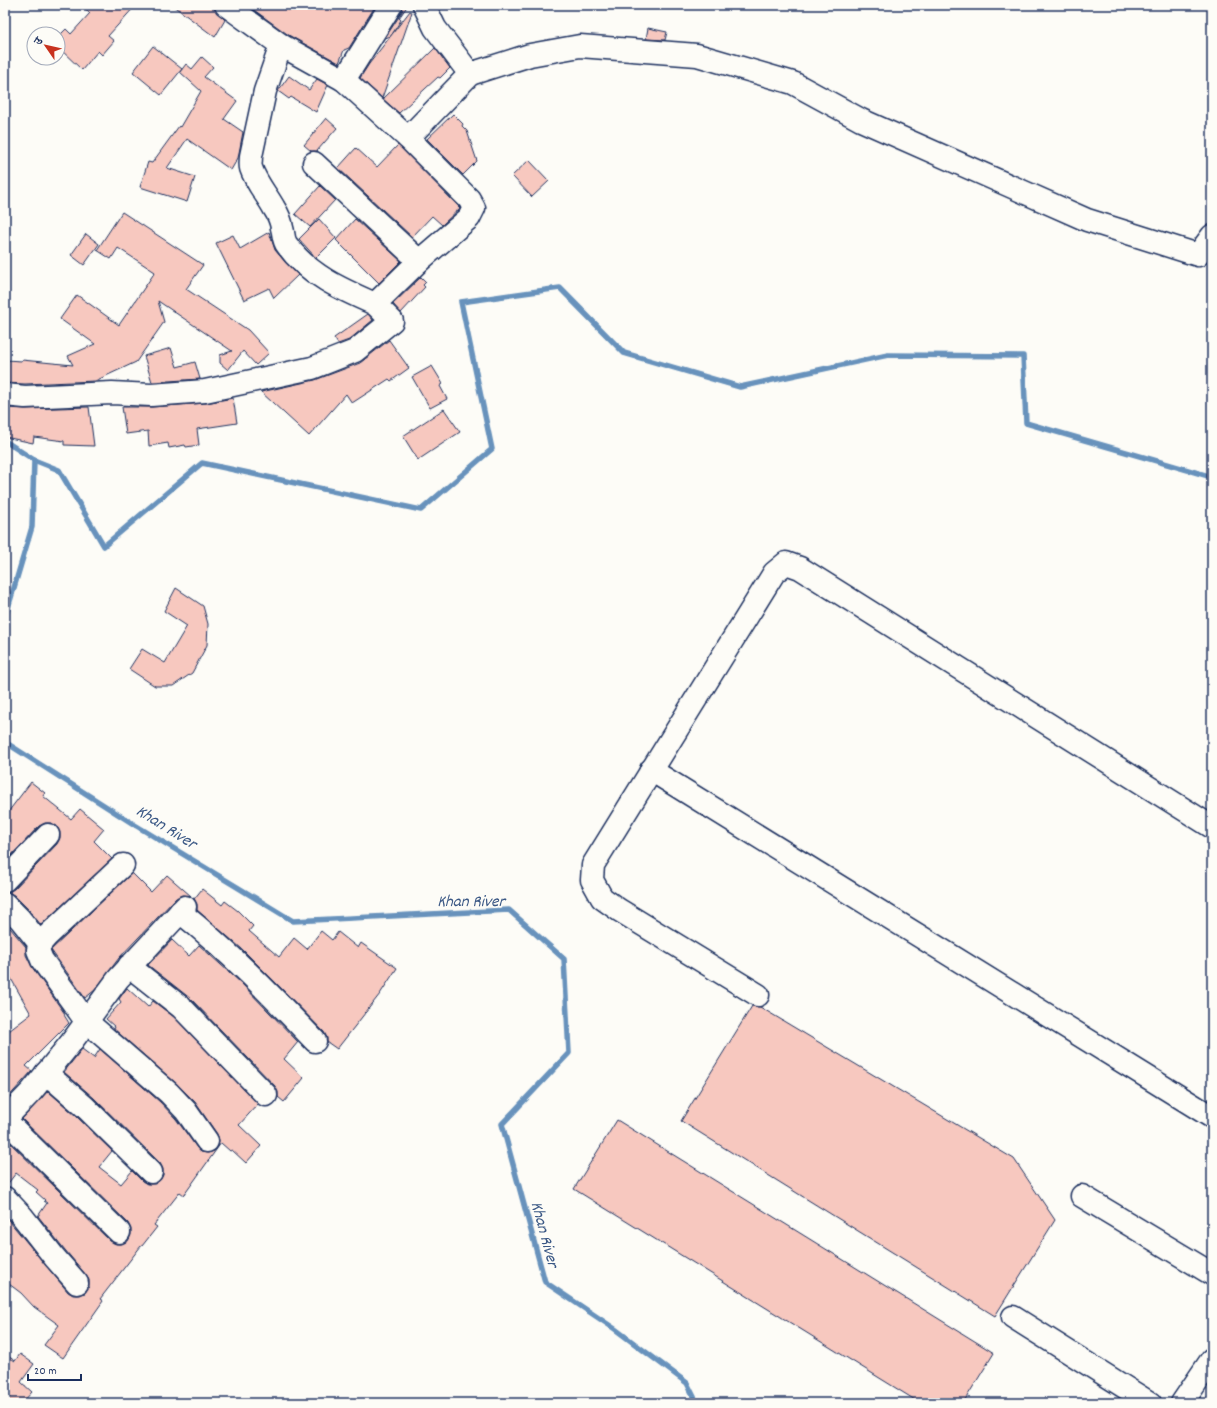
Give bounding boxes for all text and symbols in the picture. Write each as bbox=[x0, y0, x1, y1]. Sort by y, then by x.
north arrow bbox=[26, 26, 66, 66]
text: उ bbox=[30, 34, 48, 49]
water label: Khan River bbox=[130, 800, 202, 858]
water label: Khan River bbox=[437, 891, 506, 915]
water label: Khan River bbox=[523, 1199, 564, 1272]
scale bar bbox=[28, 1356, 81, 1382]
text: 20 m bbox=[34, 1363, 57, 1380]

